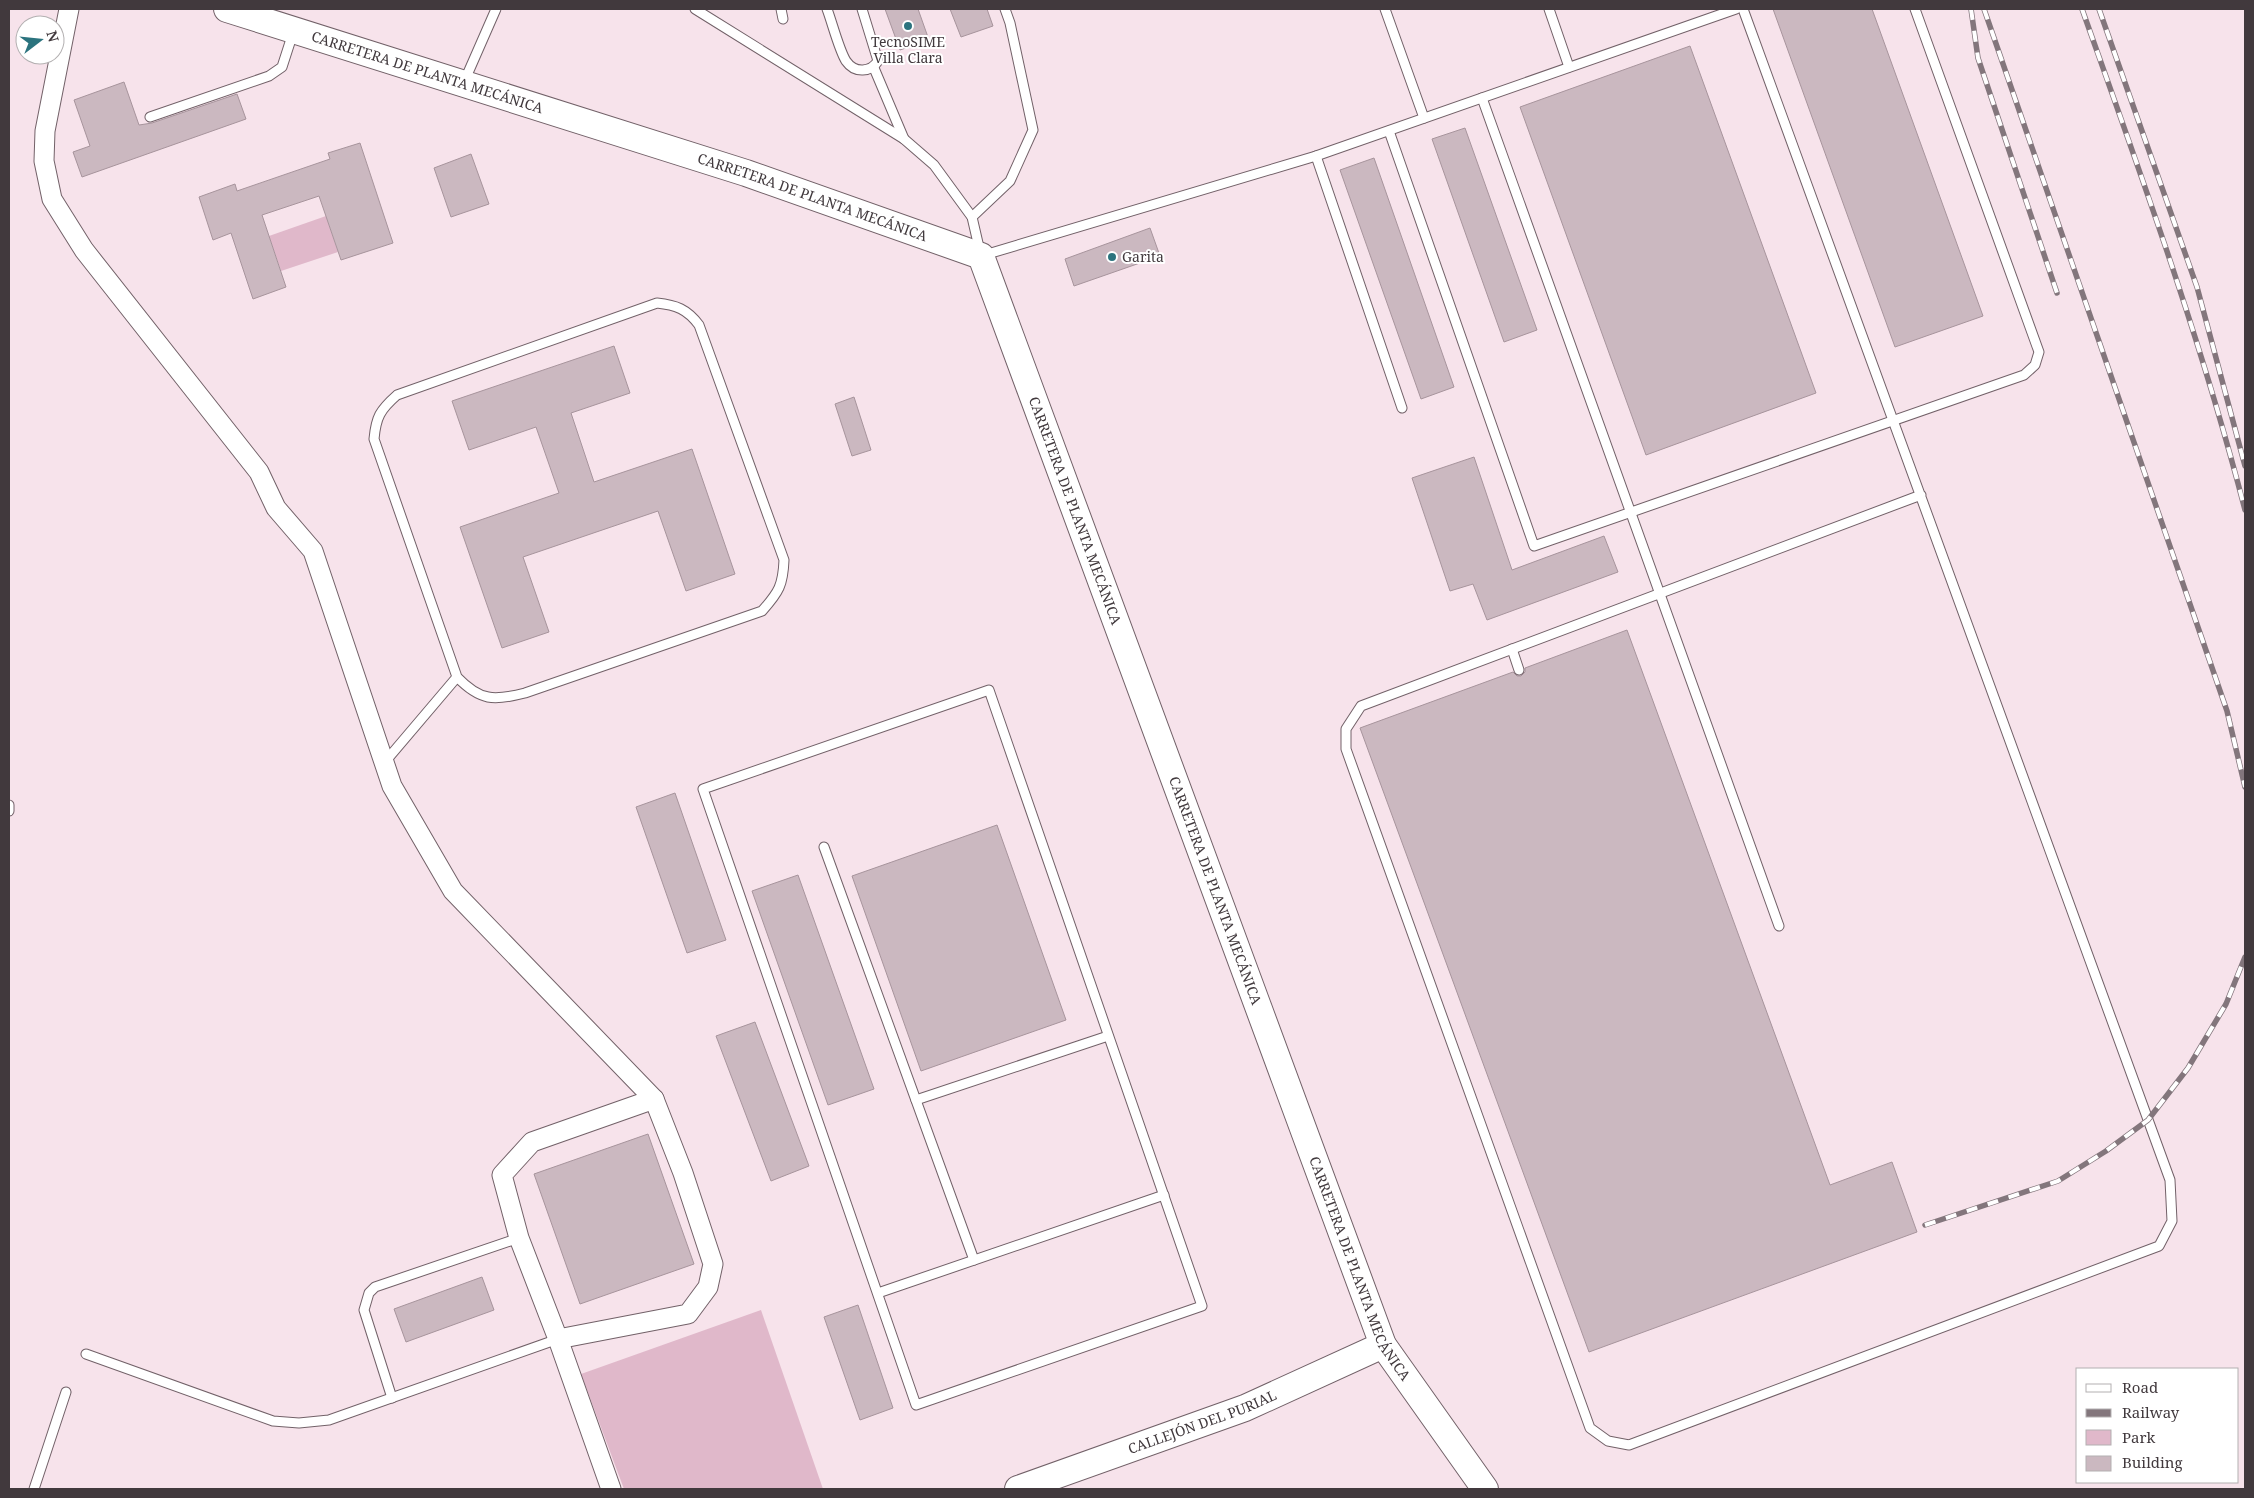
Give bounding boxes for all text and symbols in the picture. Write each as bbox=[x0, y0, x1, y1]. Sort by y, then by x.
north arrow bbox=[15, 15, 65, 65]
marker: TecnoSIME Villa Clara bbox=[902, 20, 914, 32]
street label: CARRETERA DE PLANTA MECÁNICA bbox=[309, 26, 546, 117]
text: N bbox=[42, 28, 64, 44]
place label: TecnoSIME Villa Clara bbox=[871, 32, 945, 67]
street label: CARRETERA DE PLANTA MECÁNICA bbox=[695, 148, 930, 245]
place label: Garita bbox=[1122, 247, 1164, 266]
marker: Garita bbox=[1106, 251, 1118, 263]
street label: CARRETERA DE PLANTA MECÁNICA bbox=[1025, 394, 1126, 627]
street label: CARRETERA DE PLANTA MECÁNICA bbox=[1165, 774, 1267, 1007]
street label: CARRETERA DE PLANTA MECÁNICA bbox=[1305, 1154, 1415, 1384]
legend bbox=[2076, 1368, 2239, 1483]
text: Road bbox=[2122, 1377, 2158, 1397]
street label: CALLEJÓN DEL PURIAL bbox=[1125, 1385, 1280, 1458]
text: Railway bbox=[2122, 1402, 2180, 1422]
text: Park bbox=[2122, 1427, 2156, 1447]
text: Building bbox=[2122, 1452, 2183, 1472]

